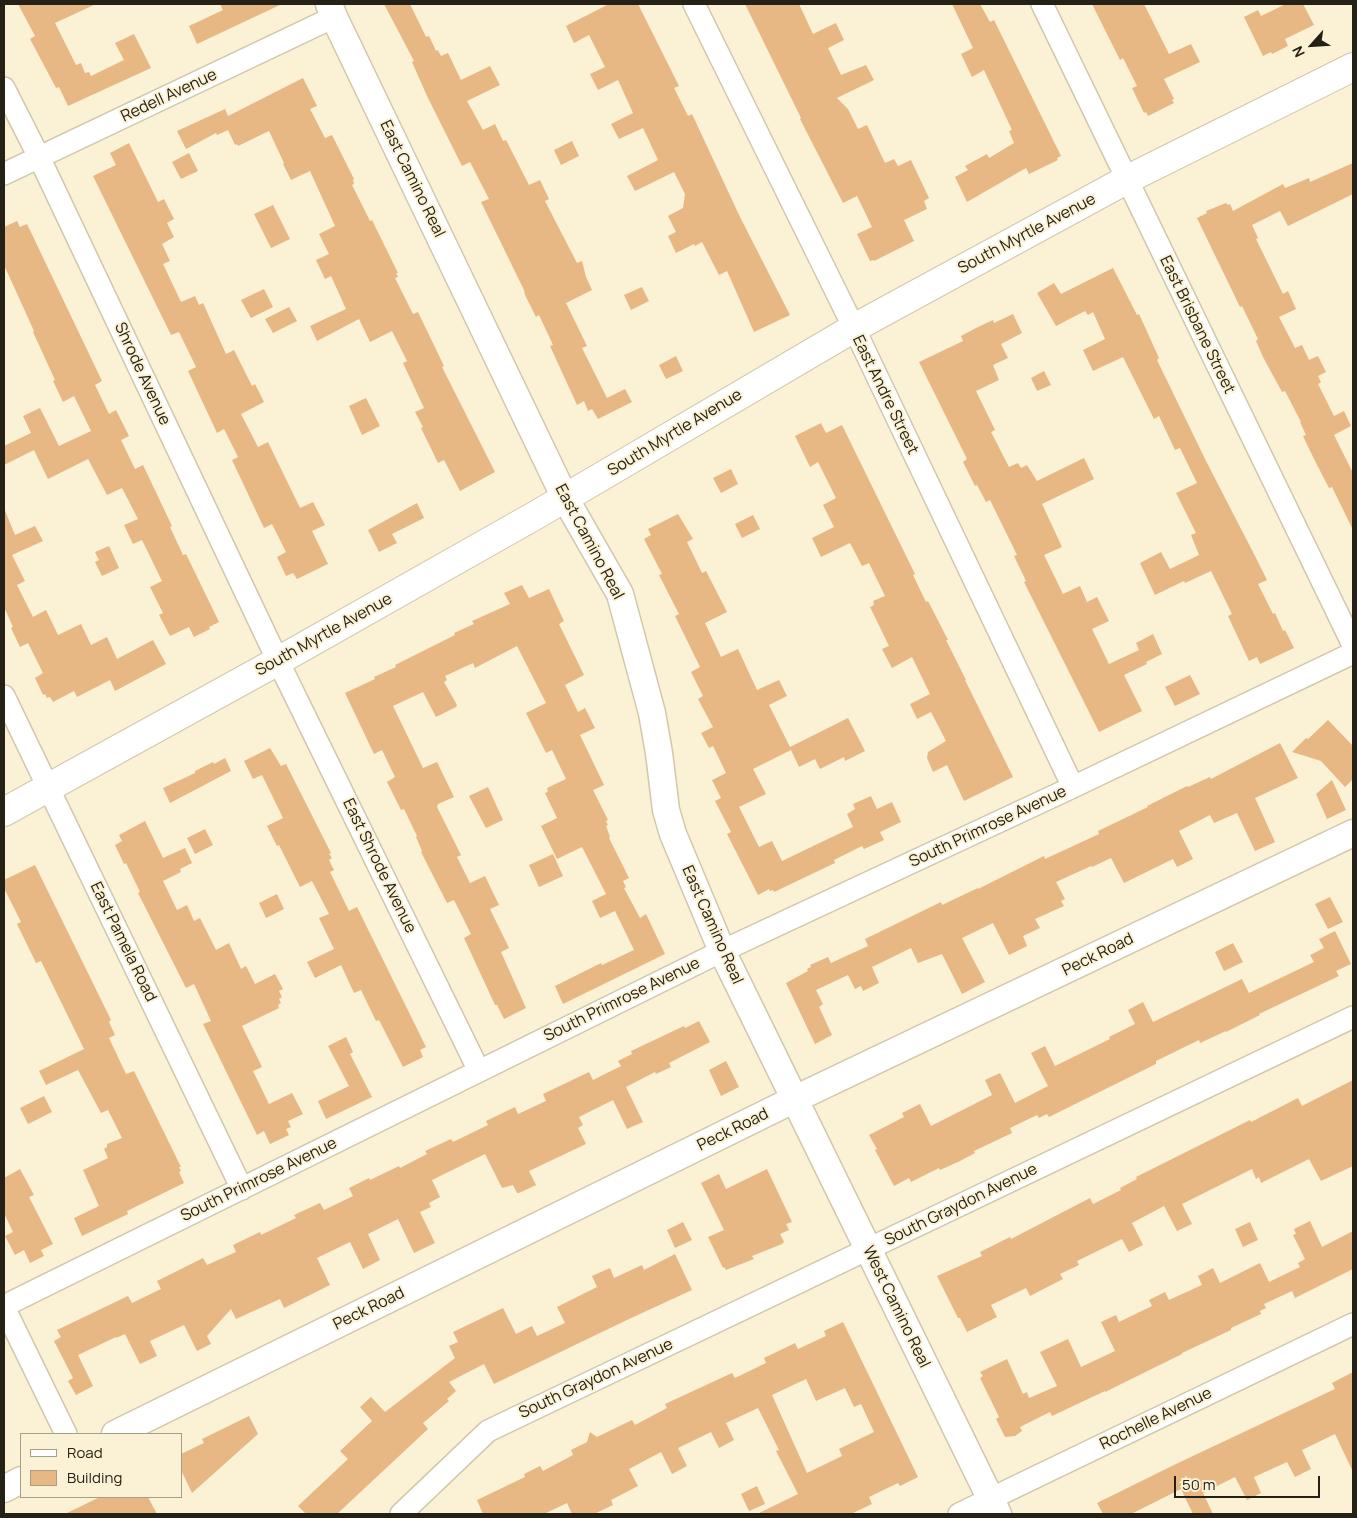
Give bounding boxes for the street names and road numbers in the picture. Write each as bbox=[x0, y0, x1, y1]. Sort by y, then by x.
street label: Redell Avenue bbox=[118, 65, 220, 127]
street label: East Camino Real bbox=[375, 117, 449, 241]
street label: South Myrtle Avenue bbox=[955, 190, 1099, 278]
street label: East Brisbane Street bbox=[1155, 253, 1239, 397]
street label: Shrode Avenue bbox=[110, 320, 174, 428]
street label: East Andre Street bbox=[848, 332, 922, 458]
street label: South Myrtle Avenue bbox=[604, 385, 746, 481]
street label: East Camino Real bbox=[551, 481, 627, 603]
street label: South Myrtle Avenue bbox=[252, 589, 396, 681]
street label: South Primrose Avenue bbox=[906, 782, 1070, 872]
street label: East Shrode Avenue bbox=[338, 796, 420, 936]
street label: East Camino Real bbox=[677, 863, 747, 987]
street label: East Pamela Road bbox=[86, 879, 160, 1005]
street label: Peck Road bbox=[1059, 930, 1137, 980]
street label: South Primrose Avenue bbox=[541, 954, 703, 1046]
street label: Peck Road bbox=[694, 1105, 772, 1155]
street label: South Primrose Avenue bbox=[178, 1134, 340, 1226]
street label: South Graydon Avenue bbox=[881, 1160, 1041, 1250]
street label: West Camino Real bbox=[858, 1243, 934, 1371]
street label: Peck Road bbox=[330, 1284, 408, 1334]
street label: South Graydon Avenue bbox=[516, 1335, 676, 1423]
street label: Rochelle Avenue bbox=[1097, 1384, 1215, 1454]

